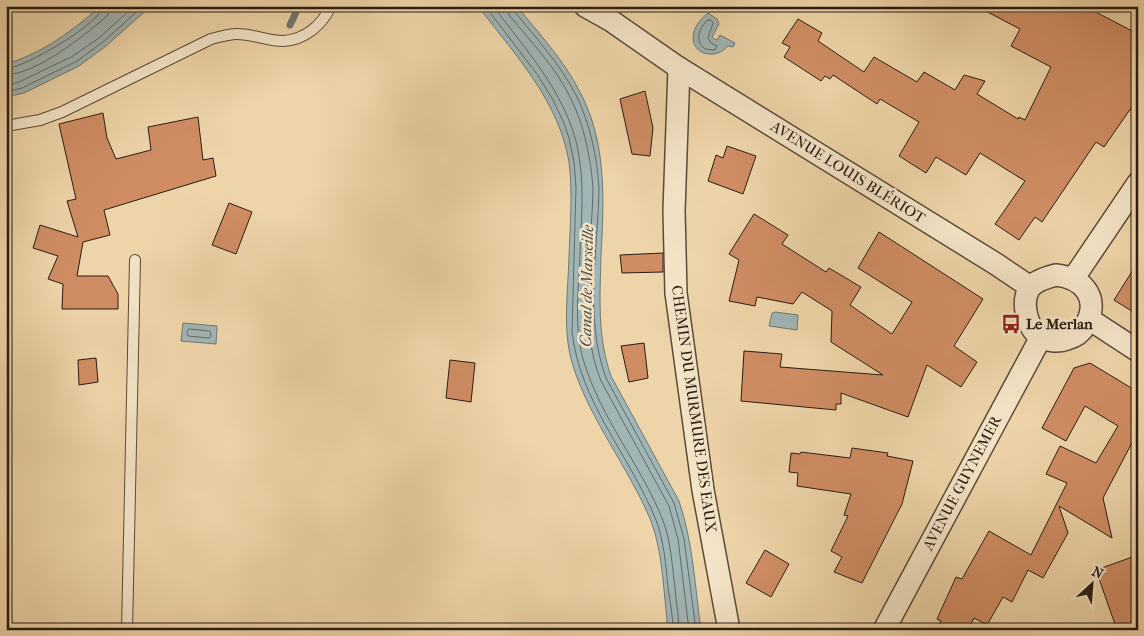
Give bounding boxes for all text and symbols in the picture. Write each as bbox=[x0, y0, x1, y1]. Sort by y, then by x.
street label: AVENUE LOUIS BLÉRIOT bbox=[767, 116, 929, 227]
water label: Canal de Marseille bbox=[576, 224, 597, 347]
street label: CHEMIN DU MURMURE DES EAUX bbox=[668, 284, 720, 534]
bus stop icon: Le Merlan bbox=[1000, 313, 1022, 335]
place label: Le Merlan bbox=[1026, 315, 1093, 333]
street label: AVENUE GUYNEMER bbox=[918, 412, 1006, 554]
north arrow bbox=[1066, 558, 1116, 608]
text: N bbox=[1089, 563, 1106, 583]

